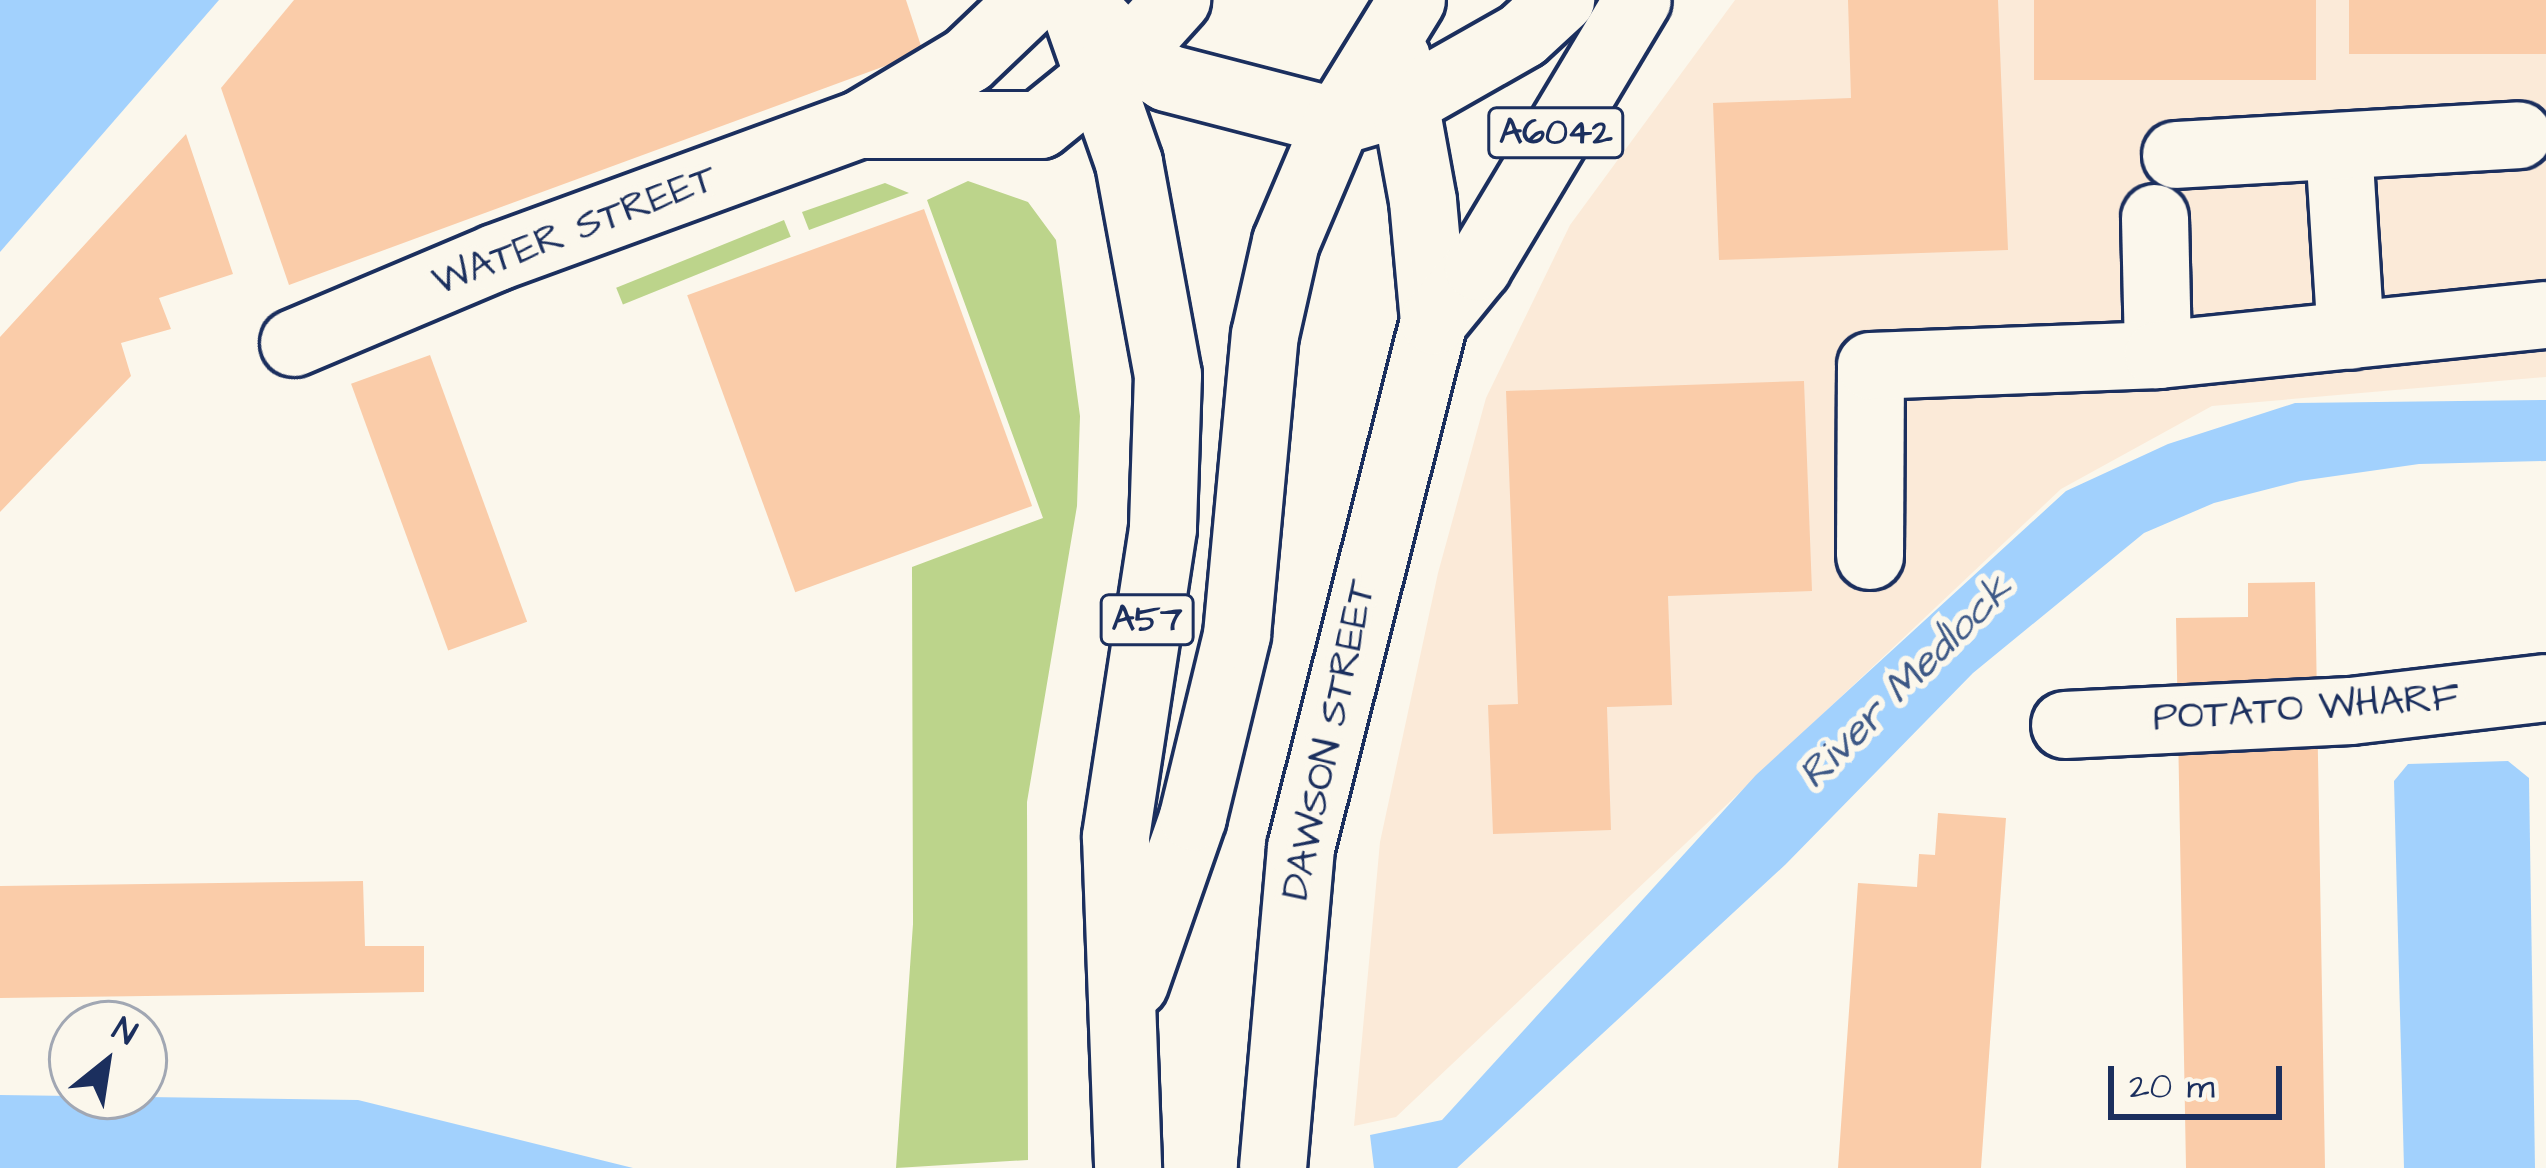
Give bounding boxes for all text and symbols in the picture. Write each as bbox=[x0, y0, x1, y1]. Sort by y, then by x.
road number: A6042 bbox=[1487, 103, 1625, 163]
street label: WATER STREET bbox=[427, 155, 723, 307]
water label: River Medlock bbox=[1788, 564, 2024, 800]
street label: DAWSON STREET bbox=[1273, 576, 1387, 904]
road number: A57 bbox=[1099, 590, 1195, 650]
street label: POTATO WHARF bbox=[2152, 675, 2460, 743]
north arrow bbox=[48, 1000, 168, 1120]
text: N bbox=[104, 1006, 145, 1057]
scale bar bbox=[2114, 1042, 2288, 1116]
text: 20 m bbox=[2129, 1061, 2215, 1112]

